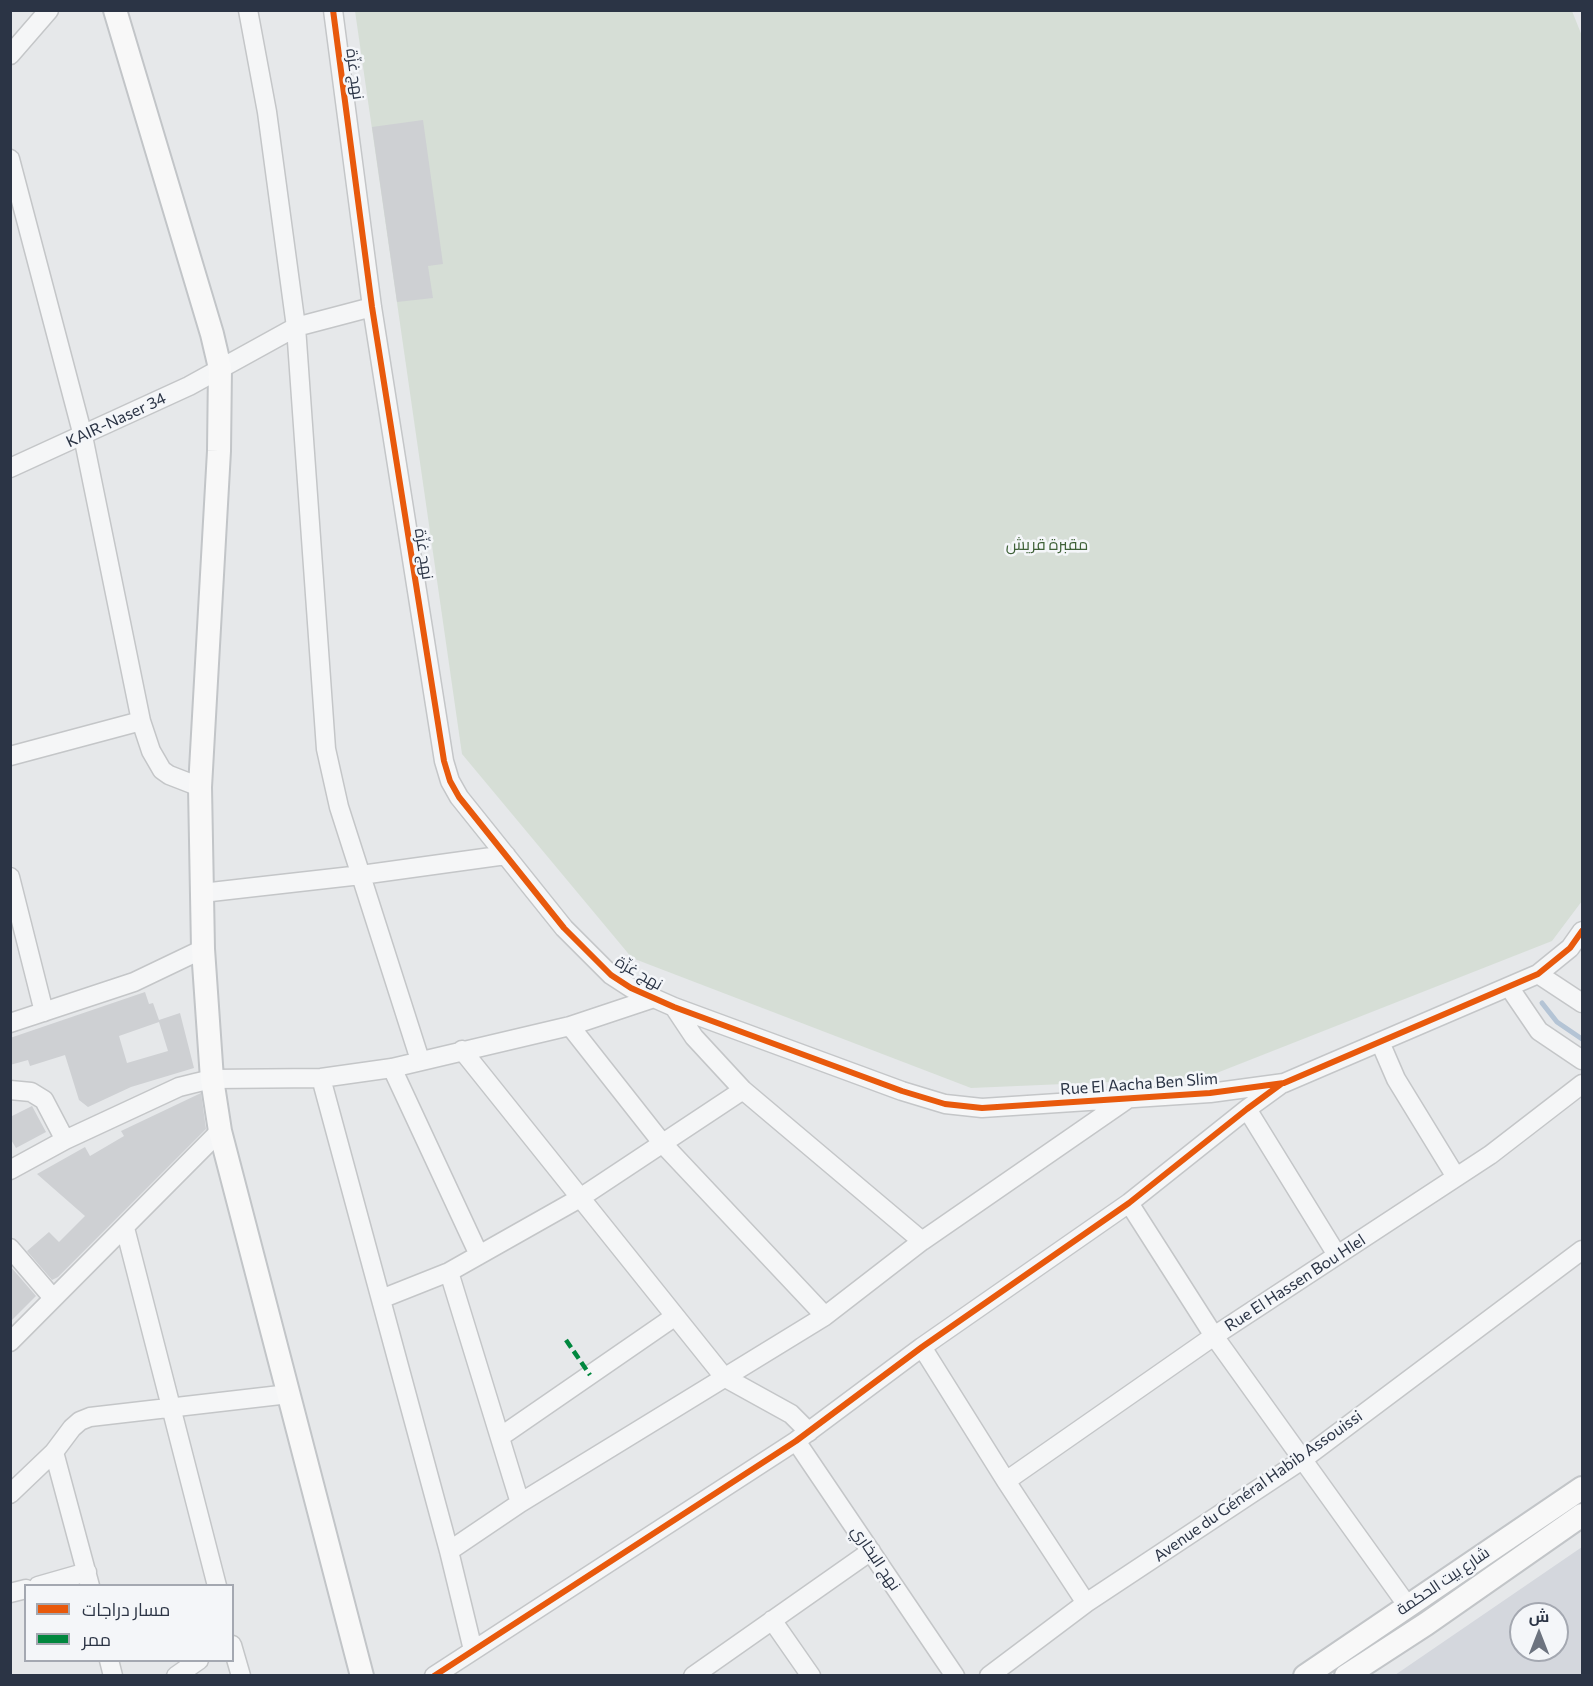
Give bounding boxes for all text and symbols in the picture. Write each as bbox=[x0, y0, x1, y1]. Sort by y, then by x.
street label: نهج غزّة bbox=[342, 47, 368, 101]
street label: KAIR-Naser 34 bbox=[63, 388, 169, 452]
street label: نهج غزّة bbox=[410, 527, 438, 581]
park label: مقبرة قريش bbox=[1006, 535, 1088, 555]
street label: نهج غزّة bbox=[612, 952, 666, 994]
street label: Rue El Aacha Ben Slim bbox=[1060, 1069, 1218, 1099]
street label: Rue El Hassen Bou Hlel bbox=[1221, 1230, 1369, 1336]
street label: Avenue du Général Habib Assouissi bbox=[1150, 1406, 1366, 1566]
street label: نهج البخاري bbox=[847, 1522, 905, 1594]
street label: شارع بيت الحكمة bbox=[1393, 1543, 1493, 1619]
legend bbox=[24, 1584, 234, 1662]
text: مسار دراجات bbox=[82, 1598, 170, 1620]
north arrow bbox=[1509, 1602, 1569, 1662]
text: ش bbox=[1529, 1606, 1549, 1625]
text: ممر bbox=[82, 1628, 111, 1650]

